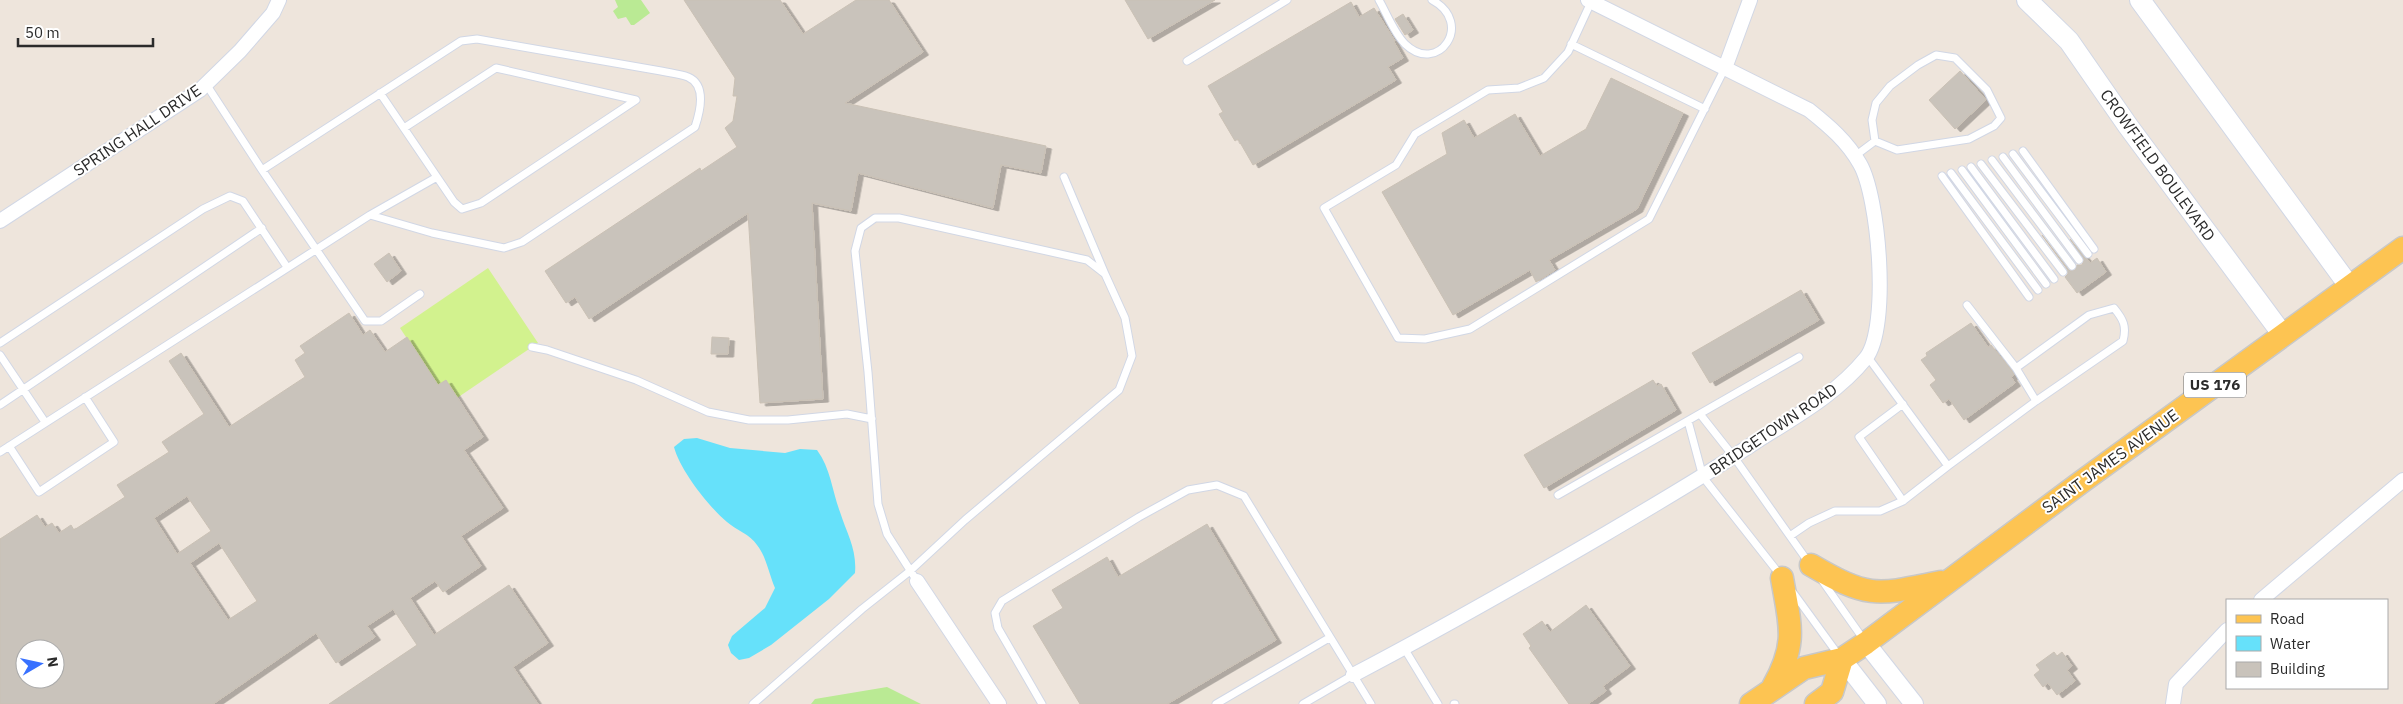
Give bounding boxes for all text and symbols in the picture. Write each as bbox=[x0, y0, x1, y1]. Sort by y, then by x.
scale bar bbox=[18, 15, 152, 47]
text: 50 m bbox=[25, 23, 60, 42]
street label: SPRING HALL DRIVE bbox=[69, 80, 205, 180]
street label: CROWFIELD BOULEVARD bbox=[2096, 85, 2220, 245]
road number: US 176 bbox=[2184, 372, 2246, 398]
street label: BRIDGETOWN ROAD bbox=[1705, 379, 1841, 479]
street label: SAINT JAMES AVENUE bbox=[2038, 405, 2182, 517]
legend bbox=[2226, 599, 2388, 689]
text: Road bbox=[2270, 609, 2305, 628]
text: Water bbox=[2270, 634, 2311, 653]
north arrow bbox=[15, 639, 65, 689]
text: N bbox=[43, 656, 63, 668]
text: Building bbox=[2270, 659, 2325, 678]

